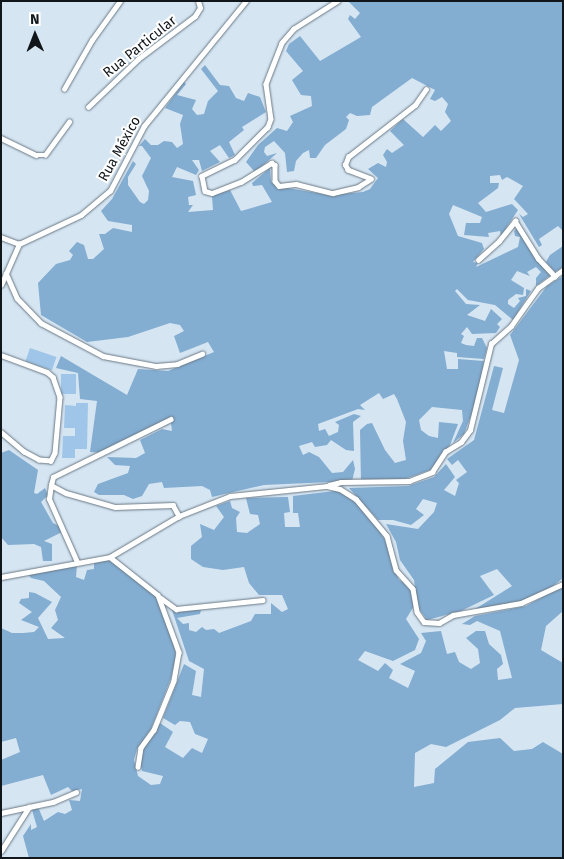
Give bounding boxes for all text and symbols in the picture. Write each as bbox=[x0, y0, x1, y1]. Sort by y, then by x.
north arrow bbox=[10, 10, 60, 60]
text: N bbox=[30, 11, 40, 28]
street label: Rua Particular bbox=[100, 12, 180, 82]
street label: Rua México bbox=[95, 114, 145, 184]

